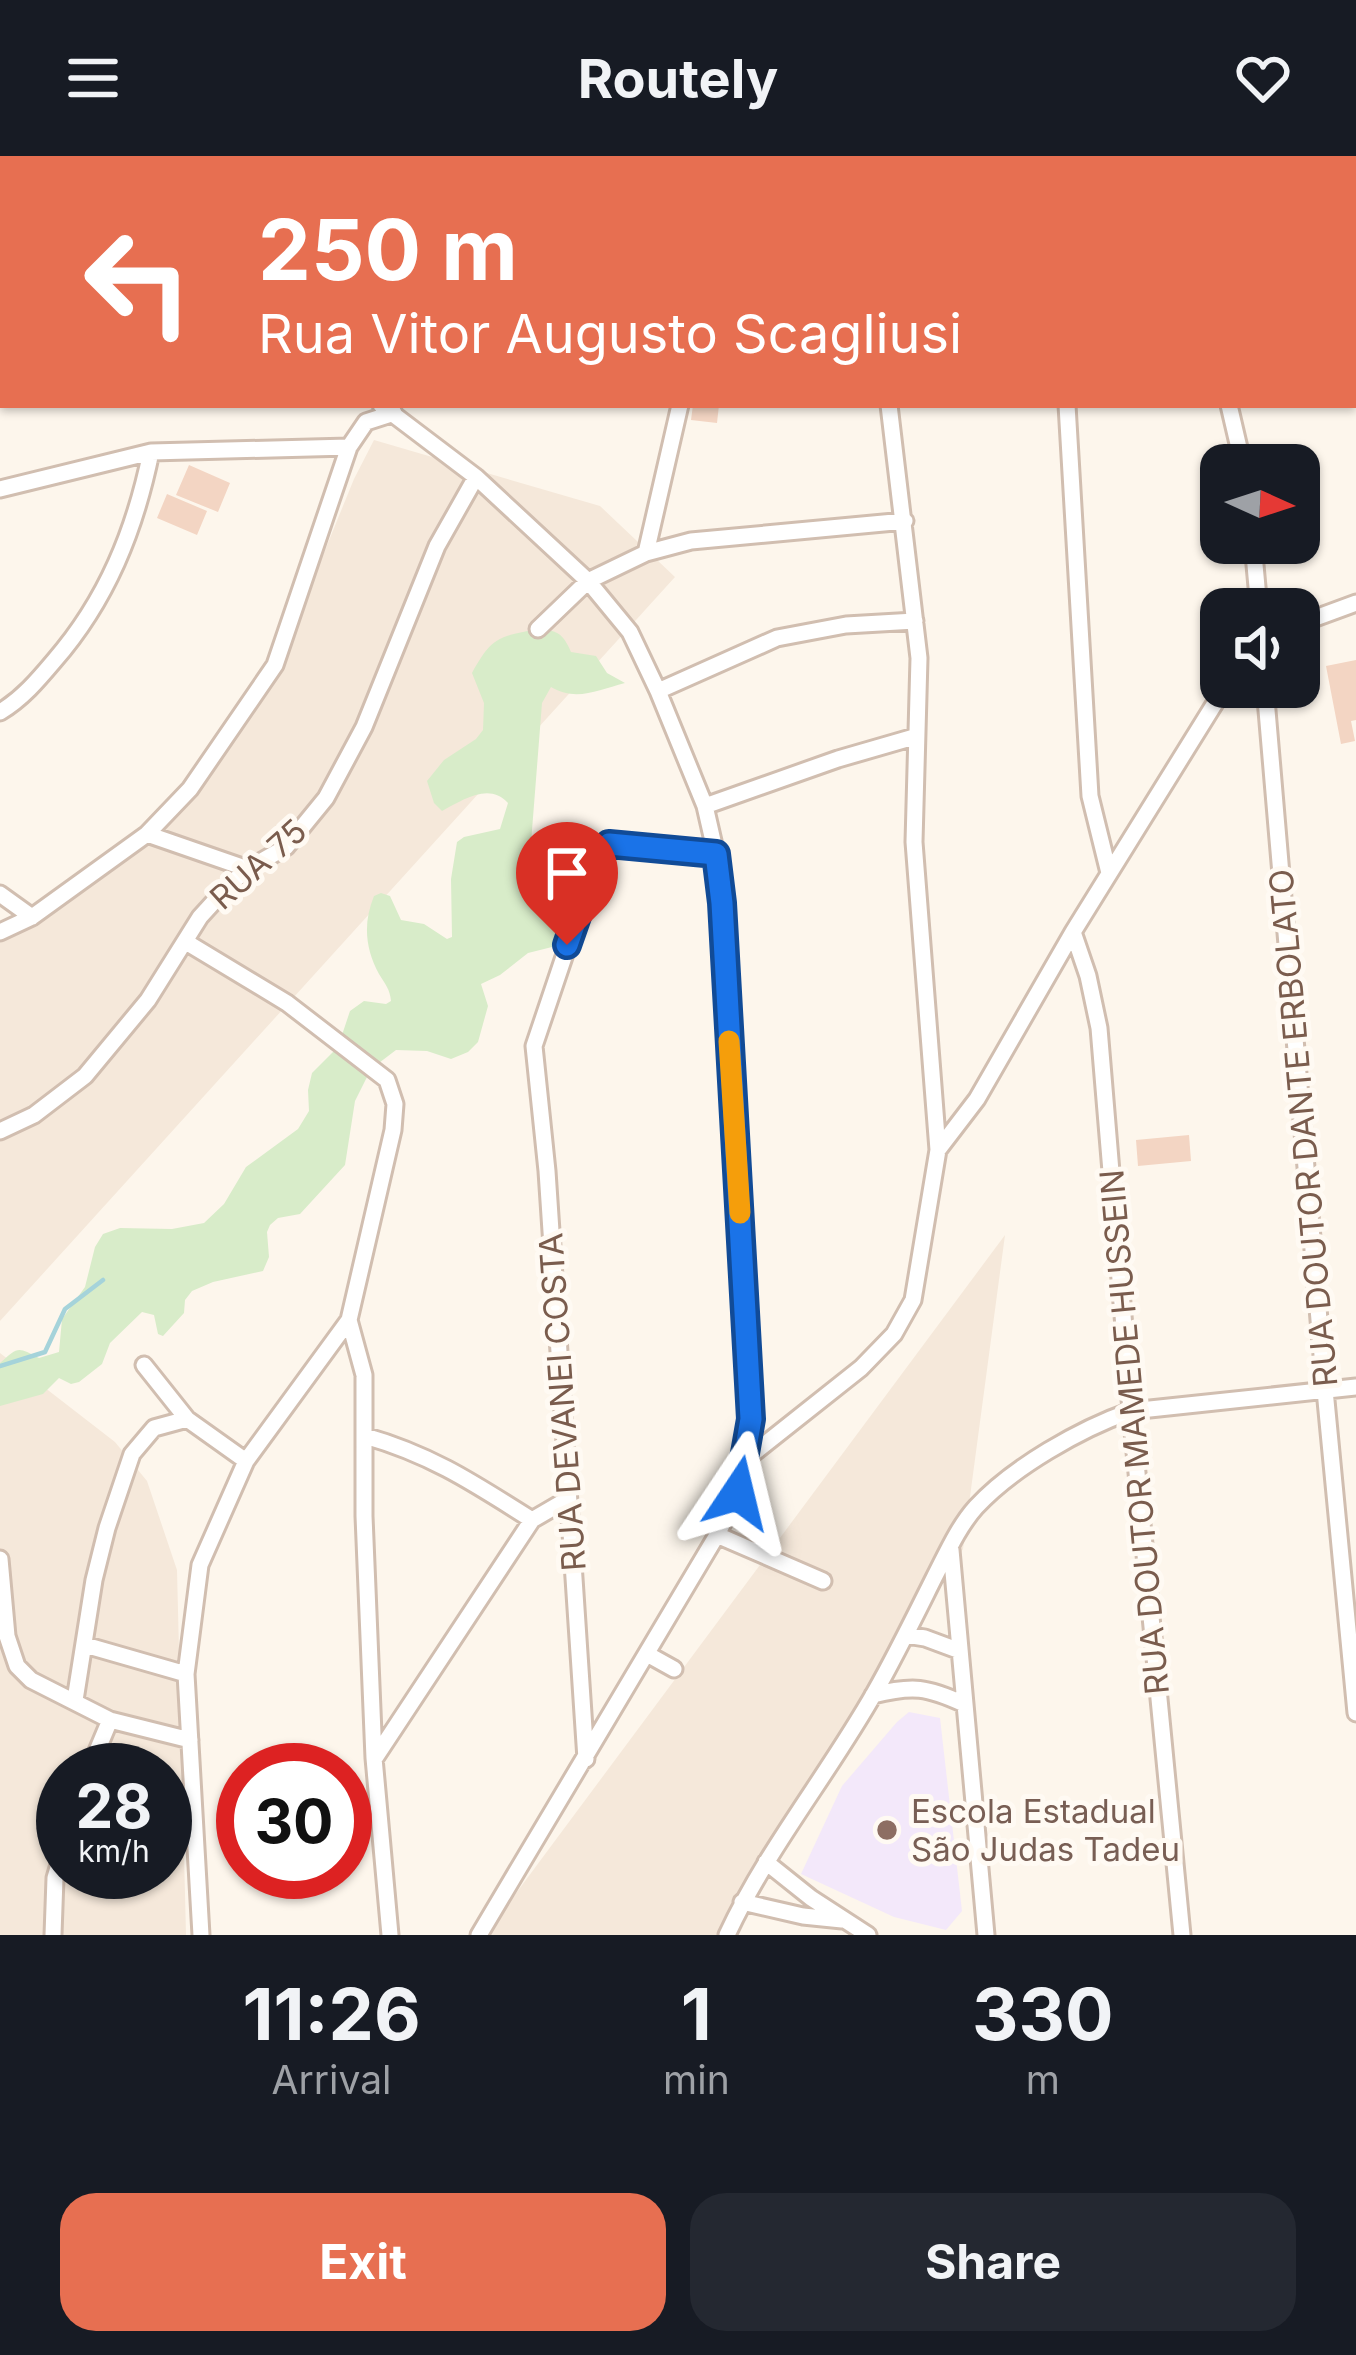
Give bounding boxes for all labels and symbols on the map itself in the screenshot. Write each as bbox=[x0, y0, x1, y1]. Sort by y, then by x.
north arrow bbox=[1200, 444, 1320, 564]
street label: RUA 75 bbox=[202, 810, 314, 918]
pin bbox=[516, 822, 618, 945]
street label: RUA DOUTOR DANTE ERBOLATO bbox=[1260, 867, 1346, 1389]
street label: RUA DOUTOR MAMEDE HUSSEIN bbox=[1091, 1168, 1177, 1696]
street label: RUA DEVANEI COSTA bbox=[530, 1232, 594, 1572]
position arrow bbox=[675, 1430, 801, 1556]
speed limit sign: 30 bbox=[216, 1743, 372, 1899]
place label: Escola Estadual São Judas Tadeu bbox=[911, 1791, 1180, 1869]
marker: Escola Estadual São Judas Tadeu bbox=[874, 1817, 900, 1843]

